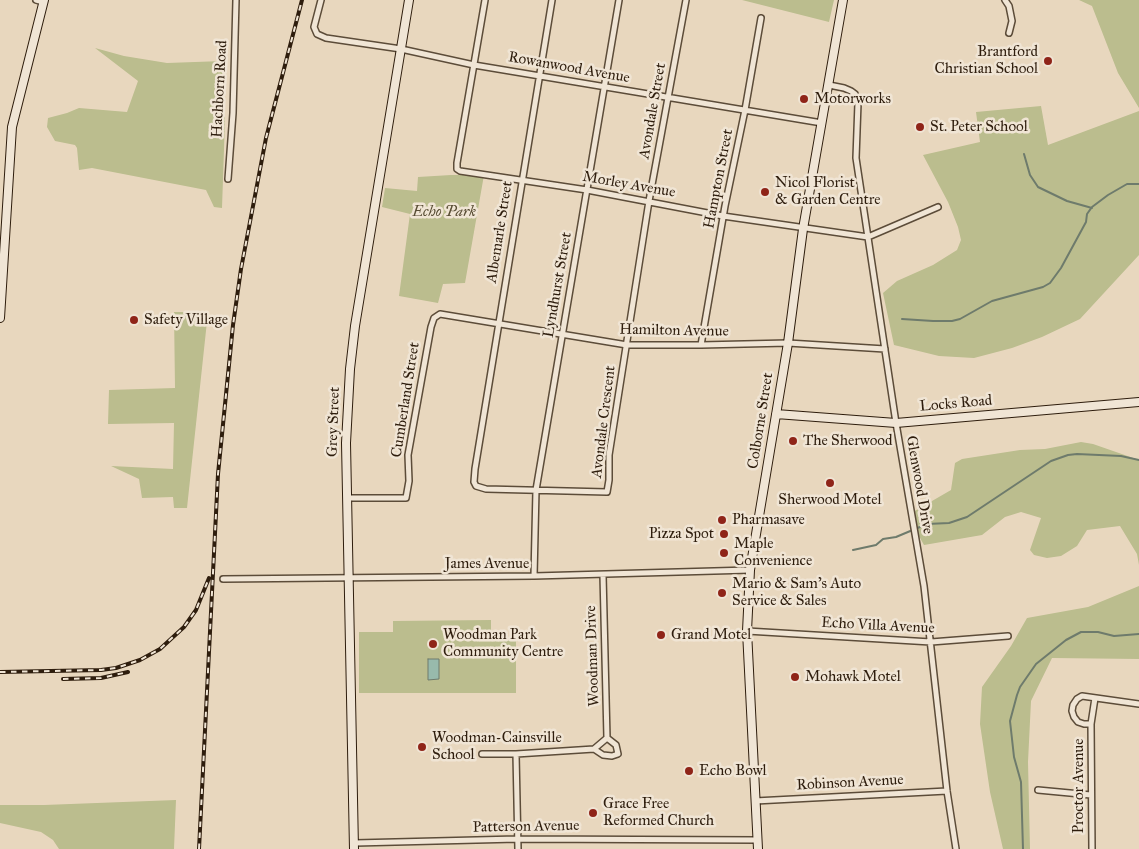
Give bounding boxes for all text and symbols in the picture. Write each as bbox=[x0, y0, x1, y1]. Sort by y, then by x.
street label: Hachborn Road bbox=[208, 40, 232, 138]
place label: Brantford Christian School bbox=[935, 43, 1038, 78]
street label: Rowanwood Avenue bbox=[507, 48, 631, 88]
marker: Brantford Christian School bbox=[1042, 55, 1054, 67]
street label: Avondale Street bbox=[636, 62, 670, 160]
place label: Motorworks bbox=[814, 90, 891, 108]
marker: Motorworks bbox=[798, 93, 810, 105]
place label: St. Peter School bbox=[930, 118, 1028, 136]
marker: St. Peter School bbox=[914, 121, 926, 133]
street label: Hampton Street bbox=[701, 128, 737, 230]
street label: Morley Avenue bbox=[581, 168, 677, 202]
place label: Nicol Florist & Garden Centre bbox=[775, 174, 881, 209]
street label: Albemarle Street bbox=[483, 180, 517, 284]
marker: Nicol Florist & Garden Centre bbox=[759, 186, 771, 198]
park label: Echo Park bbox=[412, 203, 476, 221]
street label: Lyndhurst Street bbox=[540, 231, 576, 339]
place label: Safety Village bbox=[144, 311, 228, 329]
marker: Safety Village bbox=[128, 314, 140, 326]
street label: Hamilton Avenue bbox=[619, 321, 729, 341]
street label: Cumberland Street bbox=[388, 341, 424, 459]
street label: Avondale Crescent bbox=[588, 365, 620, 479]
street label: Colborne Street bbox=[745, 372, 777, 470]
street label: Grey Street bbox=[324, 387, 344, 457]
street label: Locks Road bbox=[919, 392, 993, 416]
place label: The Sherwood bbox=[803, 432, 893, 450]
street label: Glenwood Drive bbox=[901, 434, 937, 536]
marker: The Sherwood bbox=[787, 435, 799, 447]
marker: Sherwood Motel bbox=[824, 477, 836, 489]
place label: Sherwood Motel bbox=[778, 491, 882, 509]
place label: Pharmasave bbox=[732, 511, 805, 529]
marker: Pharmasave bbox=[716, 514, 728, 526]
place label: Pizza Spot bbox=[649, 525, 714, 543]
marker: Pizza Spot bbox=[718, 528, 730, 540]
place label: Maple Convenience bbox=[734, 535, 812, 570]
marker: Maple Convenience bbox=[718, 547, 730, 559]
street label: James Avenue bbox=[445, 555, 529, 573]
place label: Mario & Sam's Auto Service & Sales bbox=[732, 575, 861, 610]
marker: Mario & Sam's Auto Service & Sales bbox=[716, 587, 728, 599]
street label: Woodman Drive bbox=[582, 605, 604, 707]
street label: Echo Villa Avenue bbox=[821, 614, 935, 638]
place label: Woodman Park Community Centre bbox=[443, 626, 563, 661]
place label: Grand Motel bbox=[671, 626, 751, 644]
marker: Grand Motel bbox=[655, 629, 667, 641]
marker: Woodman Park Community Centre bbox=[427, 638, 439, 650]
place label: Mohawk Motel bbox=[805, 668, 901, 686]
marker: Mohawk Motel bbox=[789, 671, 801, 683]
place label: Woodman-Cainsville School bbox=[432, 729, 562, 764]
street label: Proctor Avenue bbox=[1070, 739, 1088, 833]
marker: Woodman-Cainsville School bbox=[416, 741, 428, 753]
place label: Echo Bowl bbox=[699, 762, 767, 780]
marker: Echo Bowl bbox=[683, 765, 695, 777]
street label: Robinson Avenue bbox=[796, 771, 904, 795]
place label: Grace Free Reformed Church bbox=[603, 795, 714, 830]
marker: Grace Free Reformed Church bbox=[587, 807, 599, 819]
street label: Patterson Avenue bbox=[473, 817, 579, 837]

